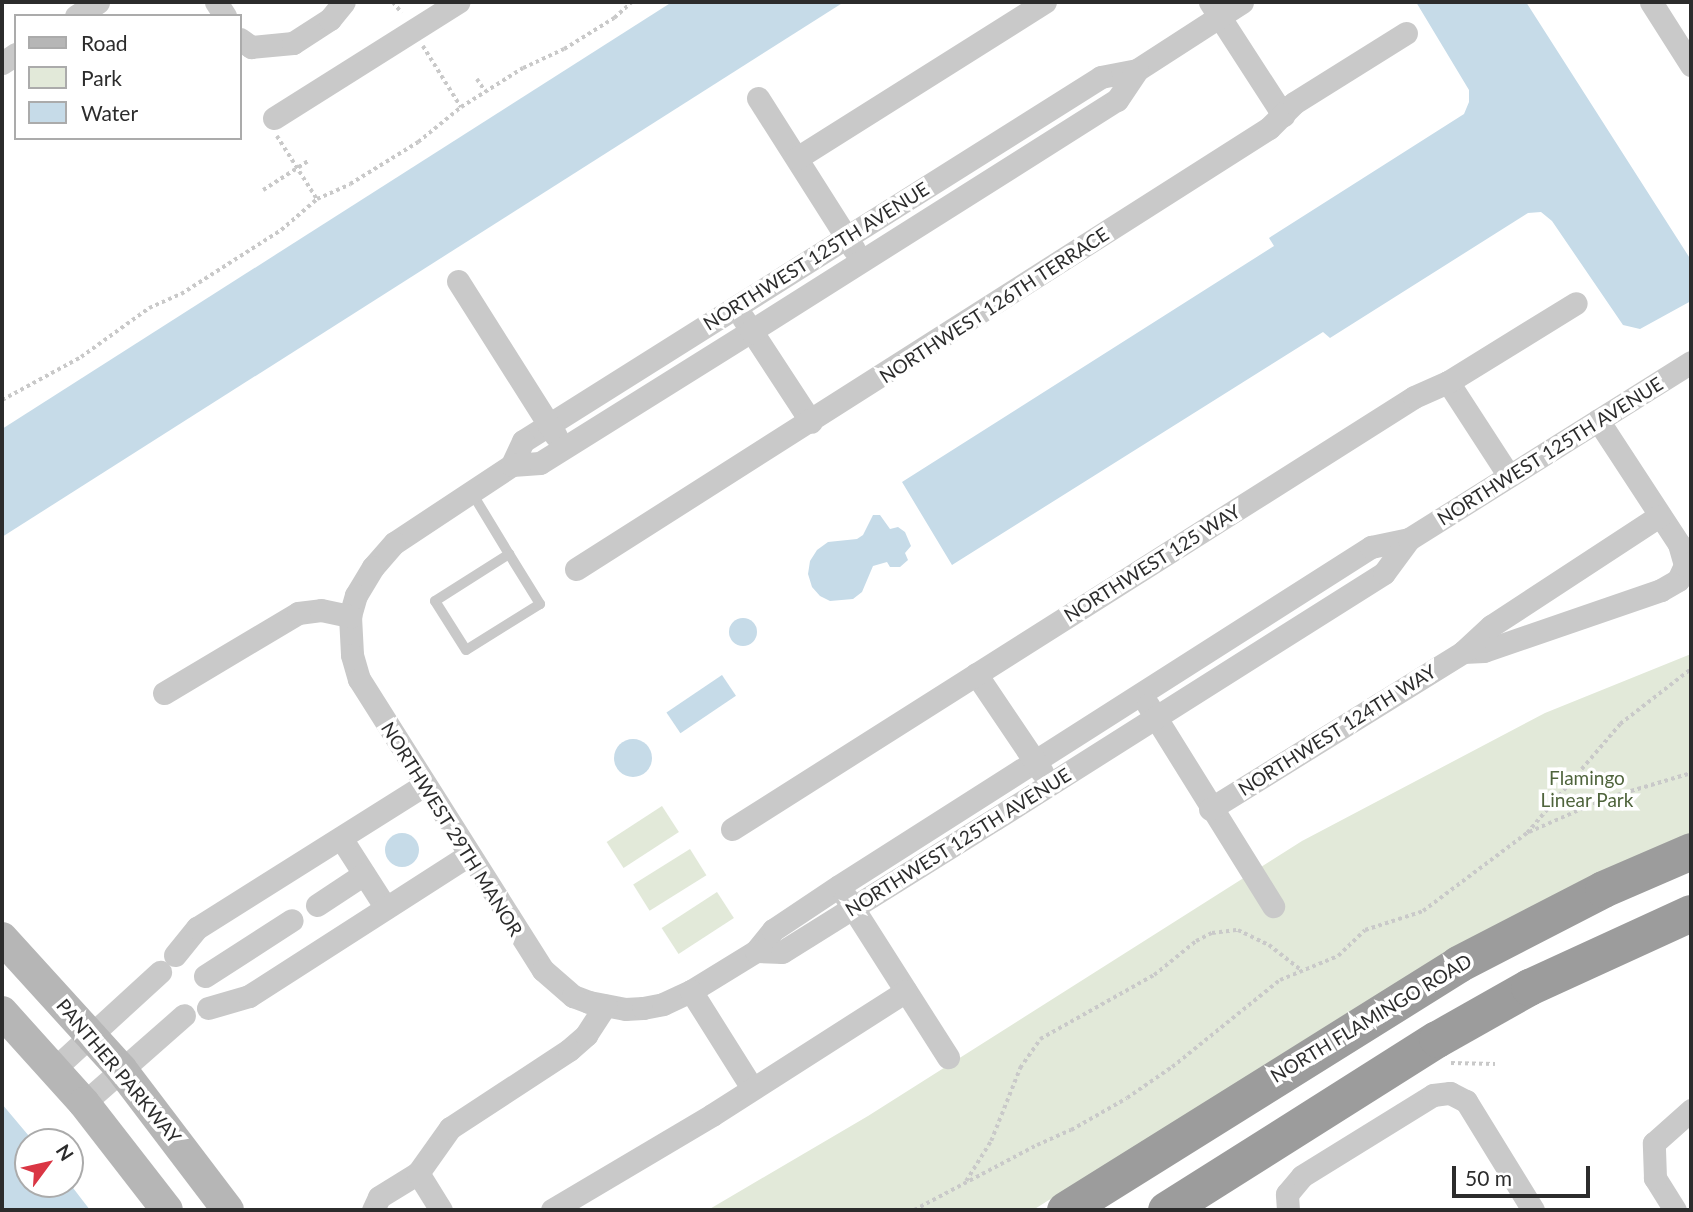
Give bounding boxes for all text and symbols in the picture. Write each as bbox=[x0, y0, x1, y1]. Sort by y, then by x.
legend bbox=[14, 14, 242, 140]
text: Road bbox=[81, 30, 128, 55]
text: Park bbox=[81, 65, 122, 90]
text: Water bbox=[81, 100, 138, 125]
street label: NORTHWEST 125TH AVENUE bbox=[699, 177, 933, 335]
street label: NORTHWEST 126TH TERRACE bbox=[875, 222, 1113, 388]
street label: NORTHWEST 125TH AVENUE bbox=[1433, 372, 1667, 530]
street label: NORTHWEST 125 WAY bbox=[1059, 499, 1245, 627]
street label: NORTHWEST 124TH WAY bbox=[1234, 659, 1440, 801]
street label: NORTHWEST 29TH MANOR bbox=[376, 718, 528, 940]
street label: NORTHWEST 125TH AVENUE bbox=[841, 763, 1075, 921]
park label: Flamingo Linear Park bbox=[1540, 767, 1634, 811]
street label: NORTH FLAMINGO ROAD bbox=[1266, 949, 1476, 1087]
street label: PANTHER PARKWAY bbox=[52, 994, 186, 1148]
north arrow bbox=[14, 1128, 84, 1198]
text: N bbox=[52, 1140, 79, 1165]
scale bar bbox=[1455, 1152, 1593, 1196]
text: 50 m bbox=[1465, 1165, 1512, 1190]

